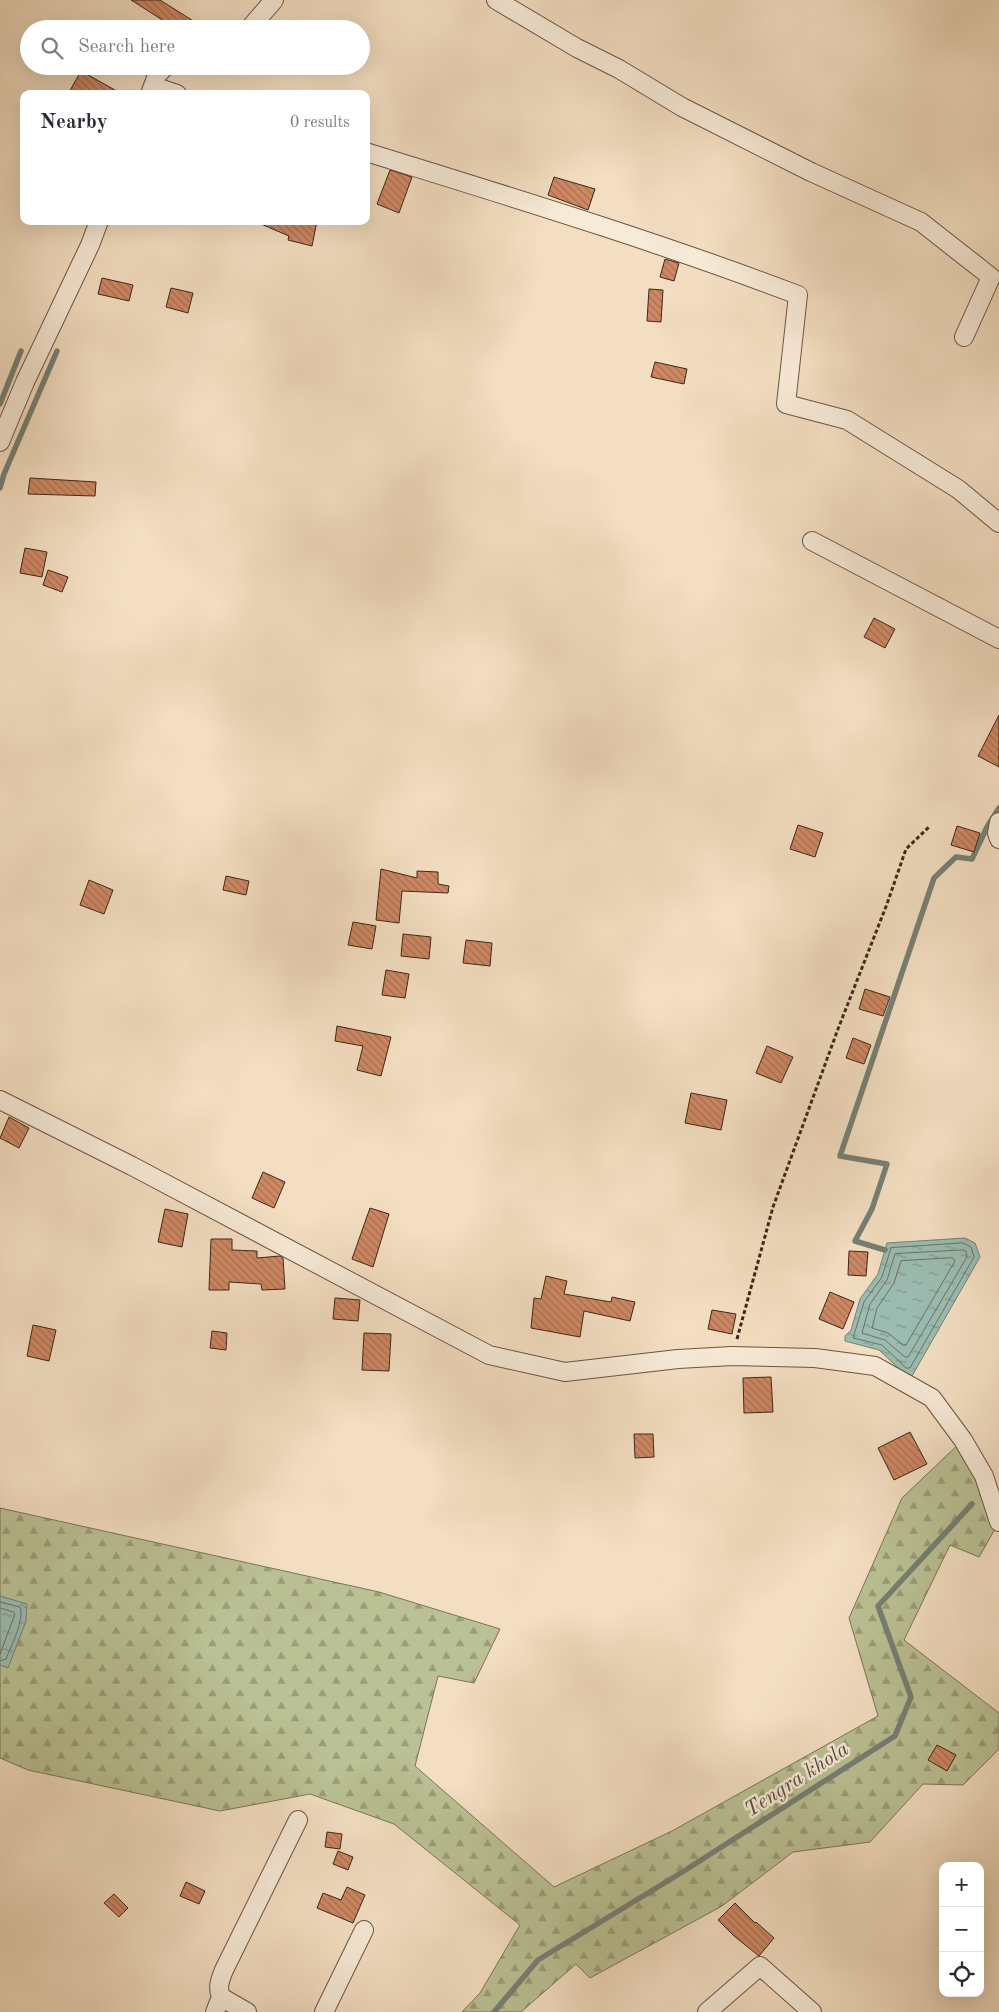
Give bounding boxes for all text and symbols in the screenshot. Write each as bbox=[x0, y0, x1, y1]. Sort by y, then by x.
search box bbox=[20, 20, 370, 75]
icon: search bbox=[38, 34, 66, 62]
text: Search here bbox=[78, 38, 175, 57]
text: Nearby bbox=[40, 112, 108, 133]
text: 0 results bbox=[290, 115, 350, 131]
water label: Tengra khola bbox=[741, 1739, 853, 1821]
map controls bbox=[939, 1862, 984, 1997]
button: + bbox=[939, 1862, 984, 1907]
button: − bbox=[939, 1907, 984, 1952]
button: locate bbox=[939, 1952, 984, 1997]

